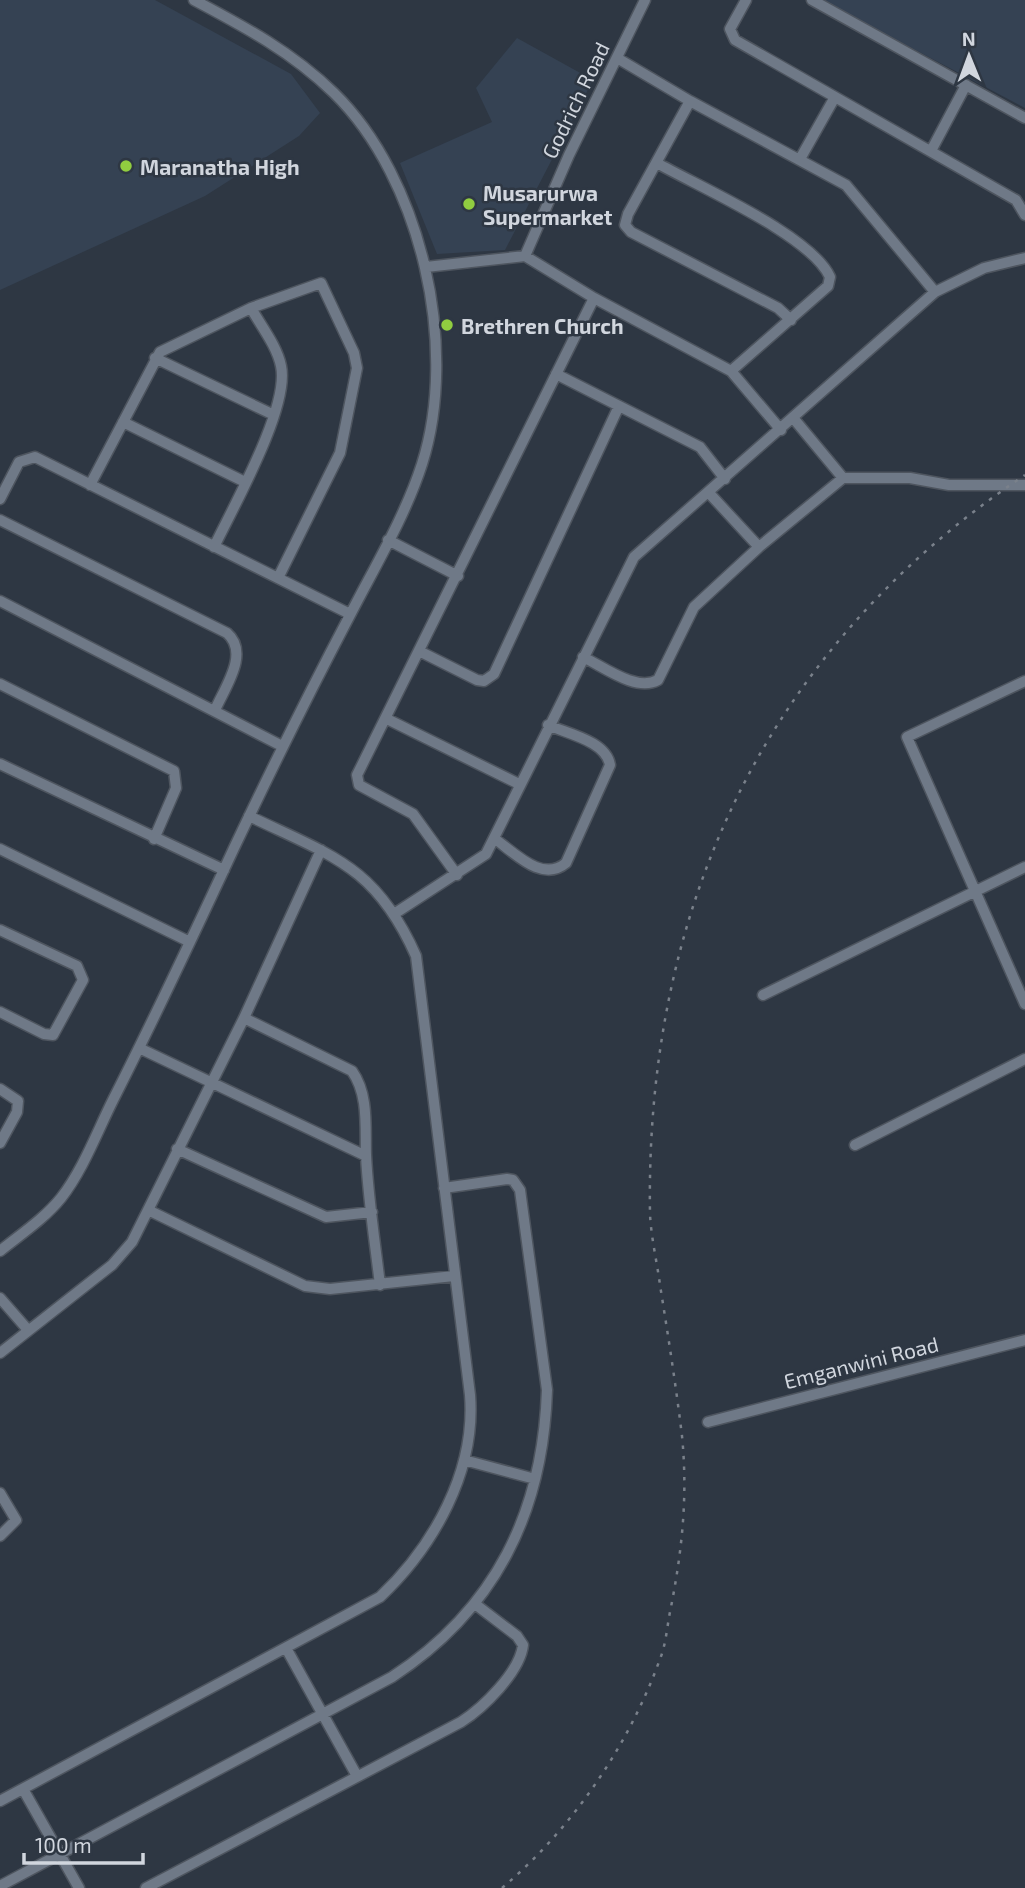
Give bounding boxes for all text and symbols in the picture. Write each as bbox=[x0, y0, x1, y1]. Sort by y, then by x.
north arrow bbox=[934, 21, 1004, 91]
text: N bbox=[962, 27, 976, 50]
street label: Godrich Road bbox=[536, 38, 614, 162]
place label: Maranatha High bbox=[140, 154, 300, 179]
marker: Maranatha High bbox=[118, 158, 134, 174]
place label: Musarurwa Supermarket bbox=[483, 180, 613, 229]
marker: Musarurwa Supermarket bbox=[461, 196, 477, 212]
place label: Brethren Church bbox=[461, 313, 624, 338]
marker: Brethren Church bbox=[439, 317, 455, 333]
street label: Emganwini Road bbox=[781, 1331, 941, 1393]
scale bar bbox=[24, 1822, 144, 1866]
text: 100 m bbox=[35, 1832, 92, 1857]

